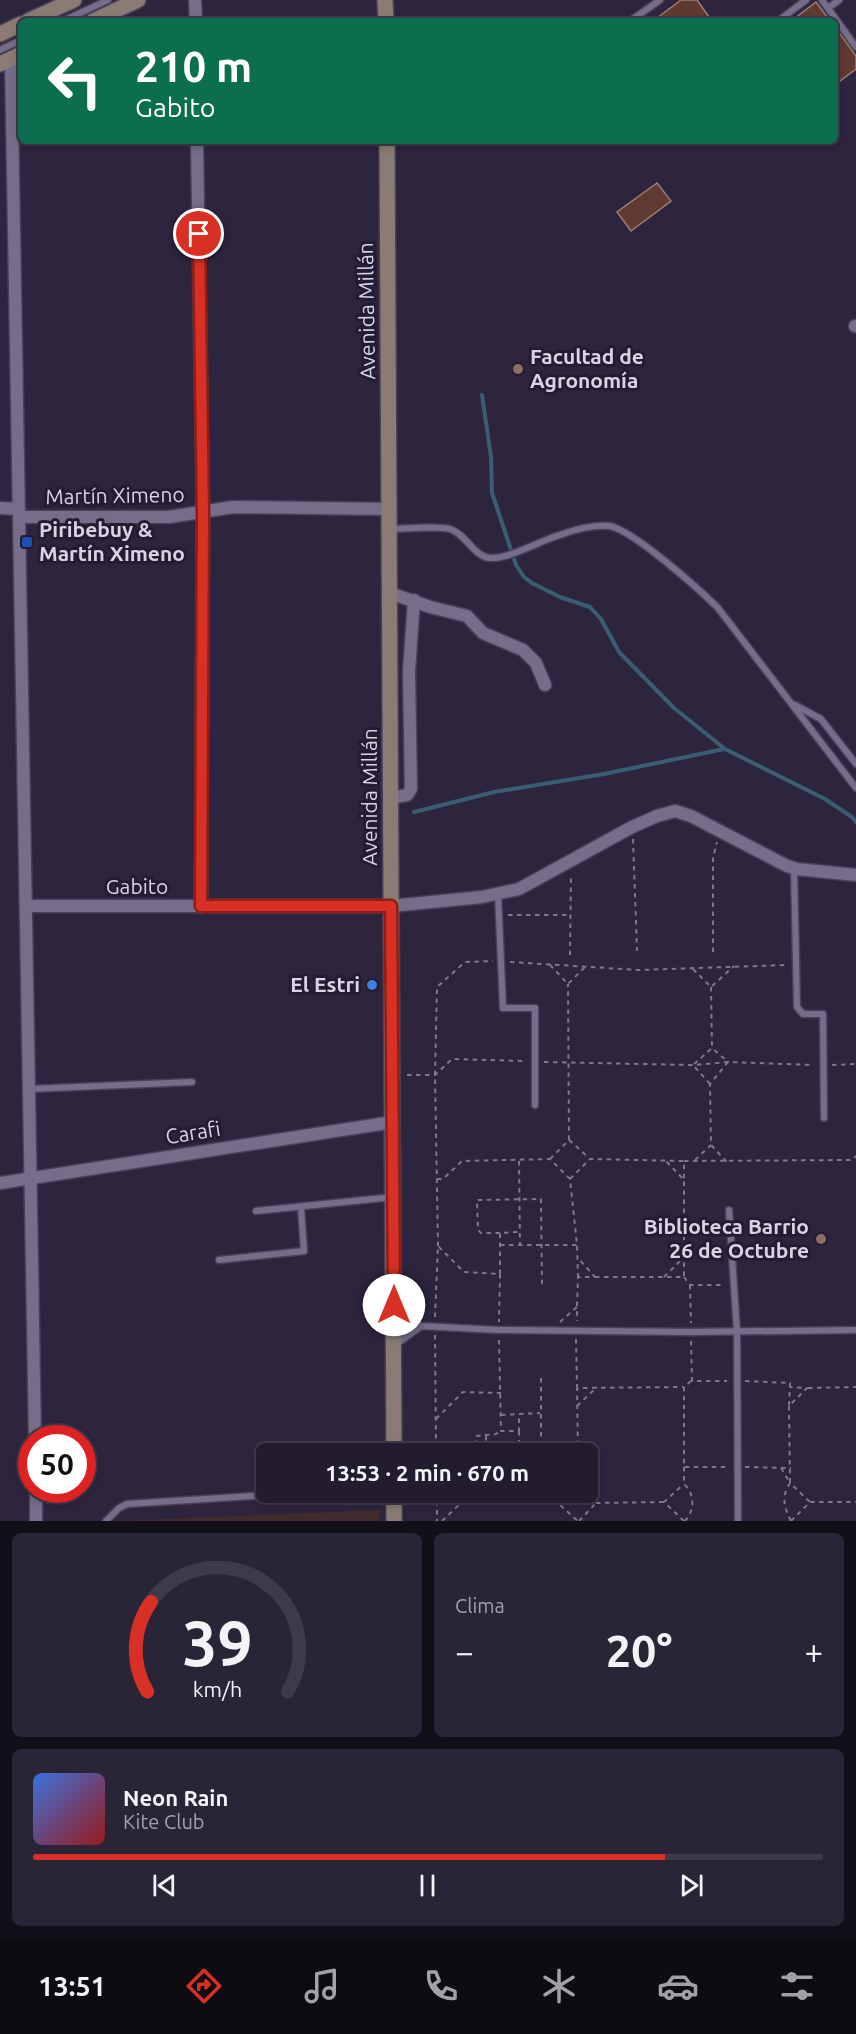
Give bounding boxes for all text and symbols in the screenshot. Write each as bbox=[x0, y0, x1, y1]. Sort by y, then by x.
icon: left bbox=[36, 42, 114, 120]
text: 210 m bbox=[135, 43, 252, 90]
text: Gabito bbox=[135, 92, 216, 122]
pin bbox=[173, 208, 224, 259]
icon: arrive bbox=[182, 217, 215, 250]
street label: Avenida Millán bbox=[353, 242, 379, 380]
place label: Facultad de Agronomía bbox=[530, 344, 644, 392]
marker: Facultad de Agronomía bbox=[511, 362, 525, 376]
street label: Martín Ximeno bbox=[45, 482, 185, 508]
place label: Piribebuy & Martín Ximeno bbox=[39, 517, 185, 565]
marker: Piribebuy & Martín Ximeno bbox=[20, 535, 34, 549]
street label: Avenida Millán bbox=[357, 728, 381, 866]
street label: Gabito bbox=[106, 874, 168, 898]
place label: El Estri bbox=[290, 972, 360, 996]
marker: El Estri bbox=[365, 978, 379, 992]
street label: Carafi bbox=[164, 1116, 222, 1148]
place label: Biblioteca Barrio 26 de Octubre bbox=[644, 1214, 809, 1262]
marker: Biblioteca Barrio 26 de Octubre bbox=[814, 1232, 828, 1246]
position arrow bbox=[362, 1273, 426, 1337]
speed limit sign: 50 bbox=[18, 1425, 96, 1503]
text: 13:53 · 2 min · 670 m bbox=[325, 1460, 529, 1485]
text: Clima bbox=[455, 1594, 505, 1617]
text: 39 bbox=[182, 1608, 252, 1678]
text: 20° bbox=[606, 1625, 672, 1676]
text: − bbox=[455, 1633, 474, 1670]
text: + bbox=[804, 1633, 823, 1670]
text: km/h bbox=[192, 1677, 242, 1701]
text: Neon Rain bbox=[123, 1785, 228, 1810]
text: Kite Club bbox=[123, 1810, 205, 1833]
icon: previous bbox=[148, 1869, 181, 1902]
icon: pause bbox=[411, 1869, 444, 1902]
icon: next bbox=[675, 1869, 708, 1902]
icon: directions bbox=[183, 1965, 225, 2007]
icon: music bbox=[301, 1965, 343, 2007]
icon: phone bbox=[420, 1965, 462, 2007]
icon: climate bbox=[538, 1965, 580, 2007]
icon: car bbox=[657, 1965, 699, 2007]
icon: filters bbox=[776, 1965, 818, 2007]
text: 13:51 bbox=[38, 1971, 106, 2001]

